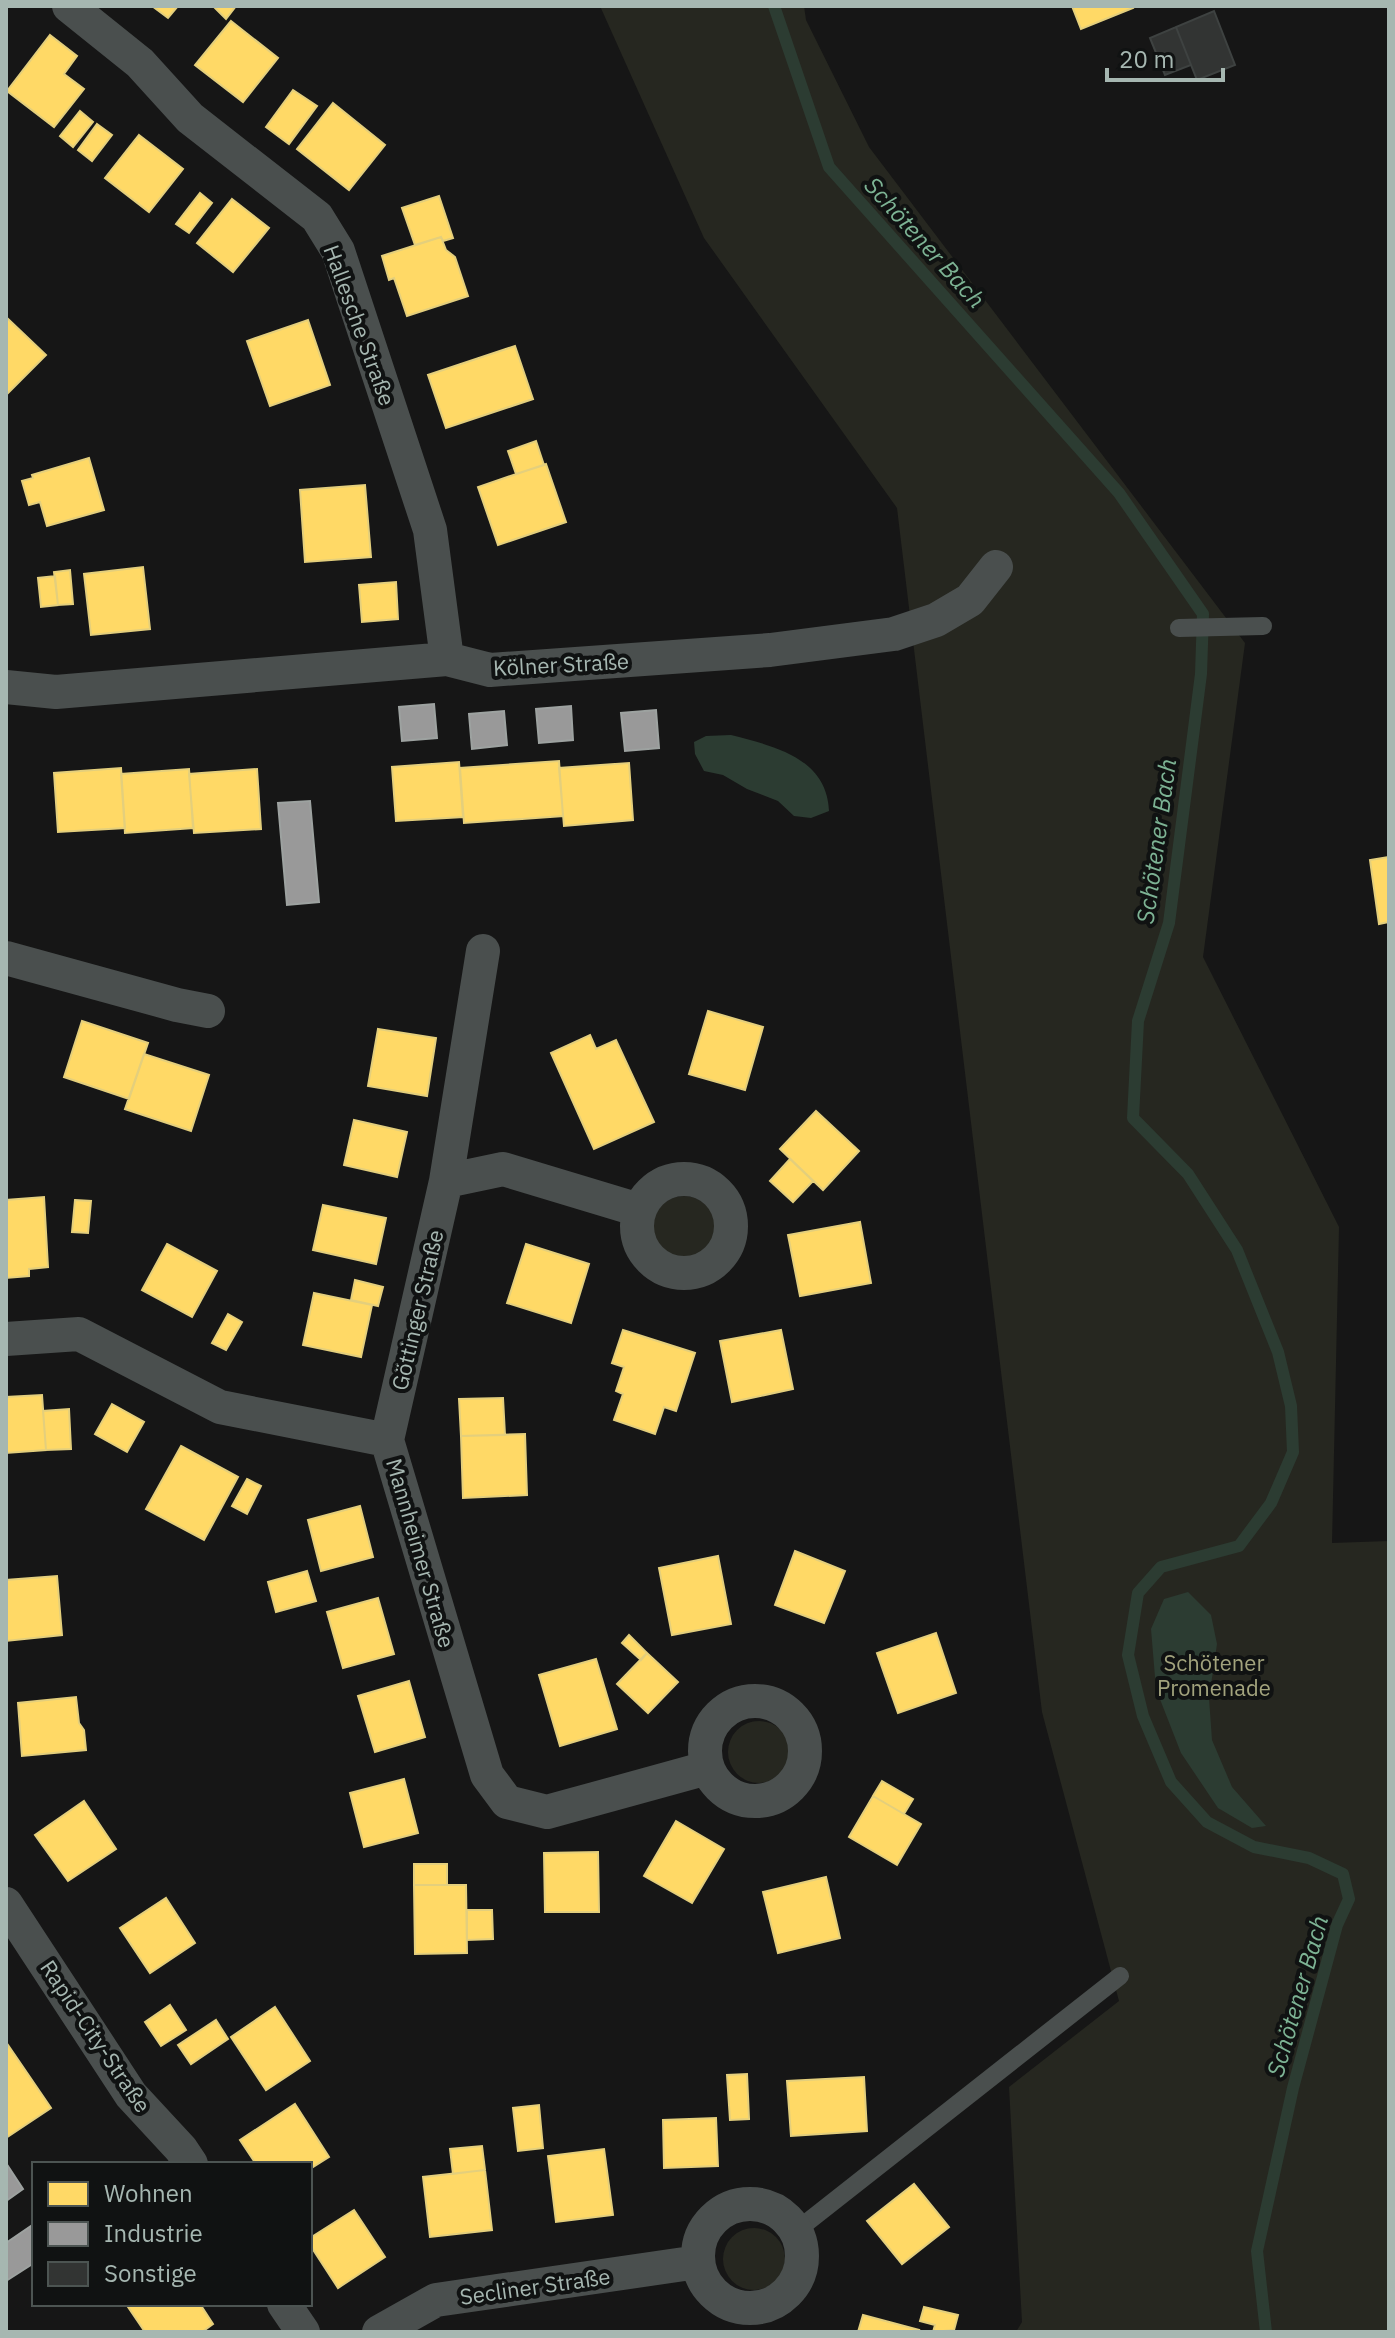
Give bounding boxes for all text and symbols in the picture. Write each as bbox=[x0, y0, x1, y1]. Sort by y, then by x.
scale bar bbox=[1107, 32, 1223, 82]
text: 20 m bbox=[1119, 43, 1174, 75]
water label: Schötener Bach bbox=[857, 169, 993, 315]
street label: Hallesche Straße bbox=[317, 241, 403, 409]
street label: Kölner Straße bbox=[492, 646, 630, 682]
water label: Schötener Bach bbox=[1129, 756, 1183, 926]
street label: Göttinger Straße bbox=[384, 1227, 450, 1393]
street label: Mannheimer Straße bbox=[380, 1455, 462, 1651]
park label: Schötener Promenade bbox=[1157, 1648, 1271, 1702]
water label: Schötener Bach bbox=[1259, 1912, 1335, 2080]
street label: Rapid-City-Straße bbox=[34, 1954, 158, 2118]
legend bbox=[32, 2162, 312, 2306]
text: Wohnen bbox=[104, 2177, 193, 2209]
text: Industrie bbox=[104, 2217, 203, 2249]
text: Sonstige bbox=[104, 2257, 197, 2289]
street label: Secliner Straße bbox=[458, 2261, 612, 2311]

